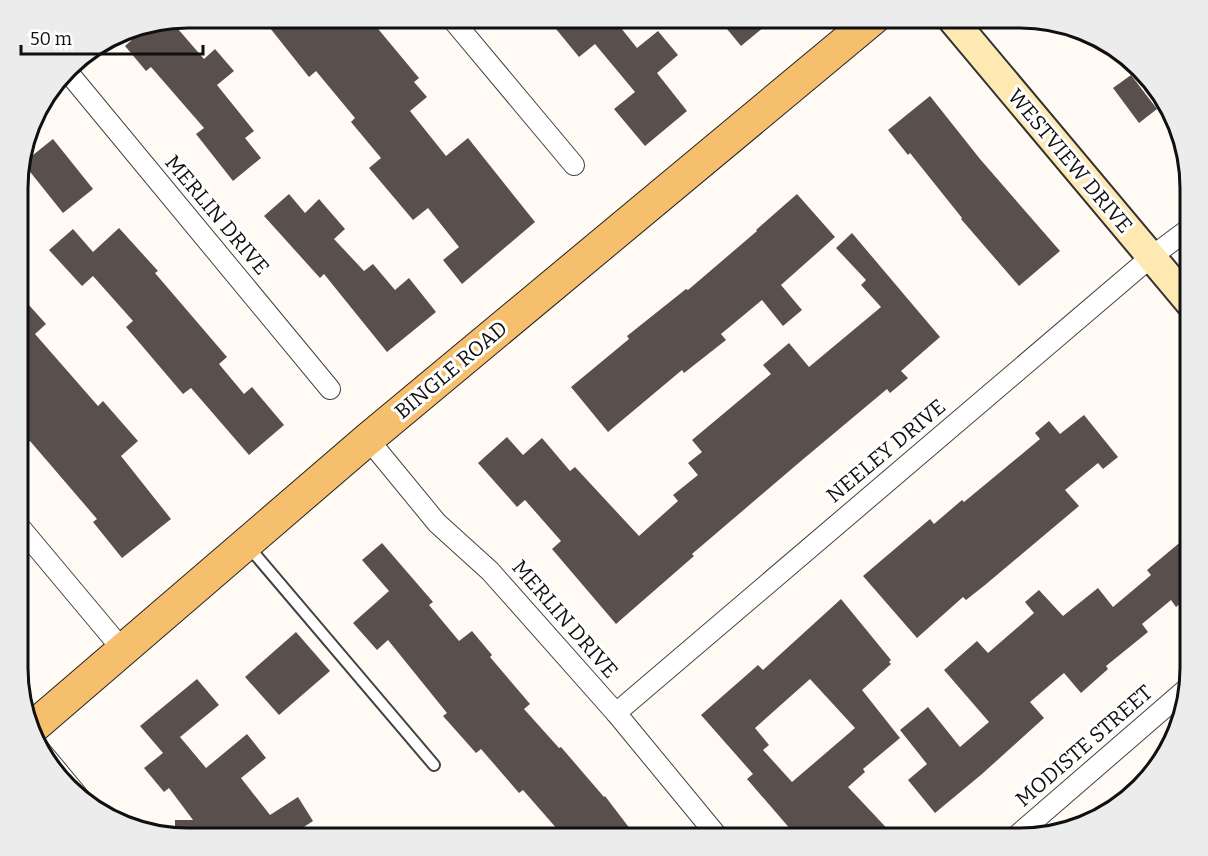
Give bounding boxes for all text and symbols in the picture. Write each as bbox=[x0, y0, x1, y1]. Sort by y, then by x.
scale bar bbox=[21, 18, 202, 56]
text: 50 m bbox=[30, 28, 72, 50]
street label: WESTVIEW DRIVE bbox=[1002, 84, 1138, 238]
street label: MERLIN DRIVE bbox=[159, 150, 275, 280]
street label: BINGLE ROAD bbox=[389, 315, 513, 425]
street label: NEELEY DRIVE bbox=[821, 394, 951, 508]
street label: MERLIN DRIVE bbox=[507, 555, 623, 683]
street label: MODISTE STREET bbox=[1010, 680, 1158, 812]

